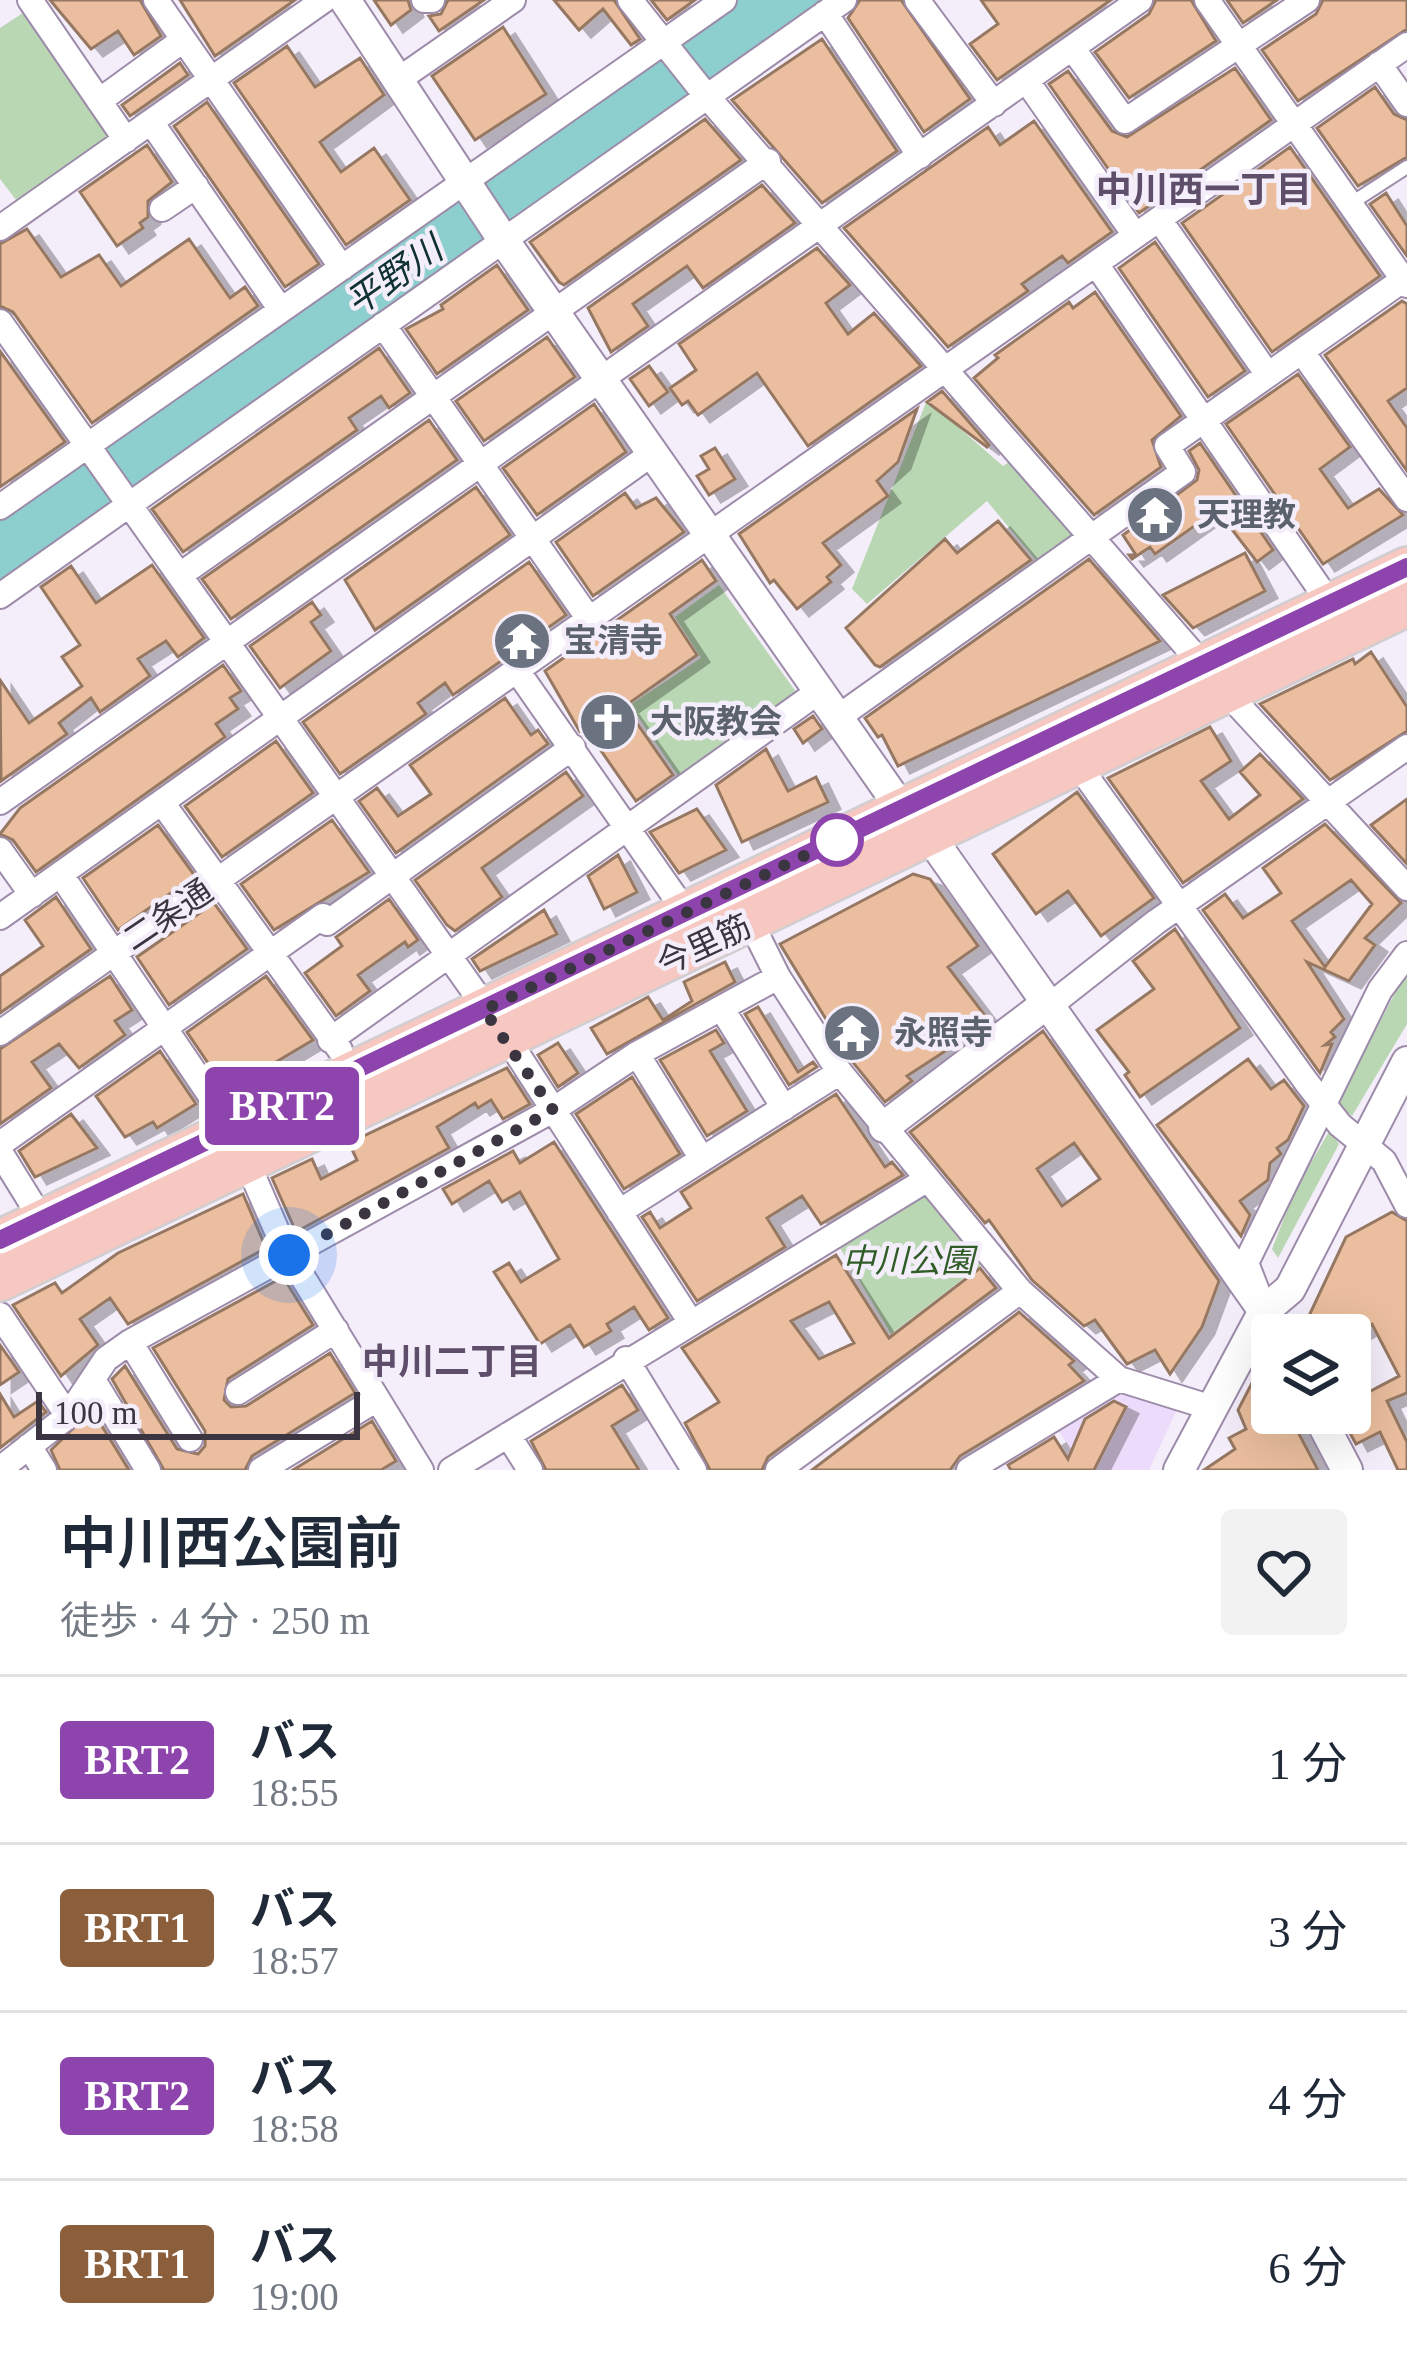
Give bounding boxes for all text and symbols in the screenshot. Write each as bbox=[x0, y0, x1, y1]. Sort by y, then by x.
district label: 中川西一丁目 bbox=[1096, 170, 1312, 210]
water label: 平野川 bbox=[338, 226, 453, 323]
temple icon: 天理教 bbox=[1124, 484, 1186, 546]
place label: 天理教 bbox=[1197, 497, 1296, 533]
temple icon: 宝清寺 bbox=[491, 610, 553, 672]
place label: 宝清寺 bbox=[564, 623, 663, 659]
church icon: 大阪教会 bbox=[577, 691, 639, 753]
place label: 大阪教会 bbox=[650, 704, 782, 740]
unlabelled marker bbox=[812, 815, 862, 865]
street label: 二条通 bbox=[117, 872, 219, 958]
street label: 今里筋 bbox=[652, 908, 756, 982]
temple icon: 永照寺 bbox=[821, 1002, 883, 1064]
place label: 永照寺 bbox=[894, 1015, 993, 1051]
line badge: BRT2 bbox=[198, 1067, 366, 1145]
text: BRT2 bbox=[229, 1083, 335, 1129]
your location bbox=[259, 1225, 319, 1285]
park label: 中川公園 bbox=[842, 1243, 978, 1279]
map controls bbox=[1251, 1314, 1371, 1434]
button: layers bbox=[1251, 1314, 1371, 1434]
district label: 中川二丁目 bbox=[362, 1342, 542, 1382]
scale bar bbox=[36, 1386, 360, 1439]
text: 100 m bbox=[54, 1395, 137, 1431]
button: heart bbox=[1221, 1509, 1347, 1635]
text: 中川西公園前 bbox=[60, 1512, 402, 1575]
text: 徒歩 · 4 分 · 250 m bbox=[60, 1599, 370, 1642]
text: バス bbox=[250, 1717, 340, 1767]
text: BRT2 bbox=[84, 1737, 190, 1783]
text: 1 分 bbox=[1268, 1739, 1347, 1789]
text: 18:55 bbox=[250, 1771, 339, 1814]
text: バス bbox=[250, 1885, 340, 1935]
text: BRT1 bbox=[84, 1905, 190, 1951]
text: 3 分 bbox=[1268, 1907, 1347, 1957]
text: 18:57 bbox=[250, 1939, 339, 1982]
text: バス bbox=[250, 2053, 340, 2103]
text: BRT2 bbox=[84, 2073, 190, 2119]
text: 4 分 bbox=[1268, 2075, 1347, 2125]
text: 18:58 bbox=[250, 2107, 339, 2150]
text: バス bbox=[250, 2221, 340, 2271]
text: BRT1 bbox=[84, 2241, 190, 2287]
text: 6 分 bbox=[1268, 2243, 1347, 2293]
text: 19:00 bbox=[250, 2275, 339, 2318]

